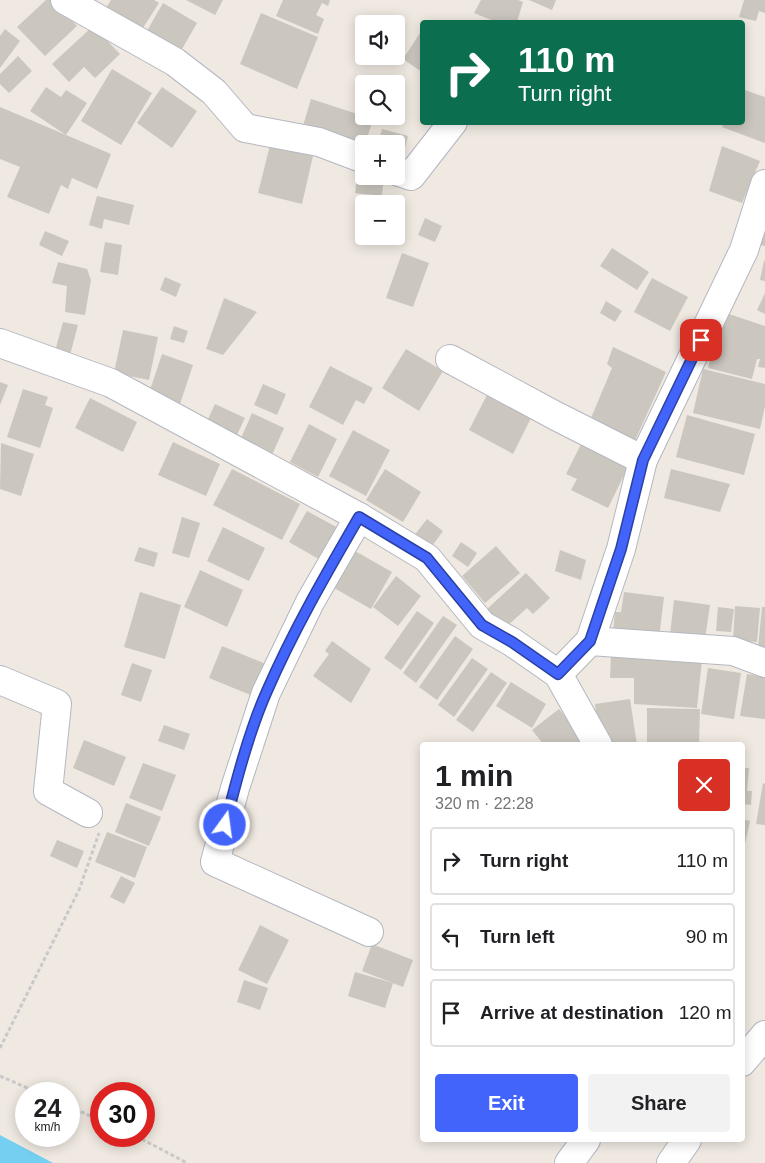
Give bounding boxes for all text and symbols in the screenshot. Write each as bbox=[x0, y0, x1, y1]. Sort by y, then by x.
map controls bbox=[355, 15, 405, 245]
button: sound bbox=[355, 15, 405, 65]
icon: right bbox=[435, 40, 500, 105]
text: 110 m bbox=[518, 40, 615, 79]
button: search bbox=[355, 75, 405, 125]
text: Turn right bbox=[518, 81, 611, 106]
button: + bbox=[355, 135, 405, 185]
button: − bbox=[355, 195, 405, 245]
pin bbox=[680, 319, 722, 361]
icon: arrive bbox=[687, 326, 715, 354]
text: 1 min bbox=[435, 759, 513, 792]
button: close bbox=[678, 759, 730, 811]
text: 320 m · 22:28 bbox=[435, 795, 534, 812]
position arrow bbox=[198, 798, 250, 850]
icon: right bbox=[437, 847, 465, 875]
text: Turn right bbox=[480, 850, 568, 871]
text: 110 m bbox=[677, 850, 728, 871]
icon: left bbox=[437, 923, 465, 951]
text: Turn left bbox=[480, 926, 555, 947]
text: 90 m bbox=[686, 926, 728, 947]
icon: arrive bbox=[437, 999, 465, 1027]
text: Arrive at destination bbox=[480, 1002, 664, 1023]
text: 120 m bbox=[679, 1002, 732, 1023]
button: Exit bbox=[435, 1074, 578, 1132]
button: Share bbox=[588, 1074, 730, 1132]
speed limit sign: 30 bbox=[90, 1082, 155, 1147]
text: 24 bbox=[34, 1094, 61, 1122]
text: km/h bbox=[34, 1120, 61, 1134]

